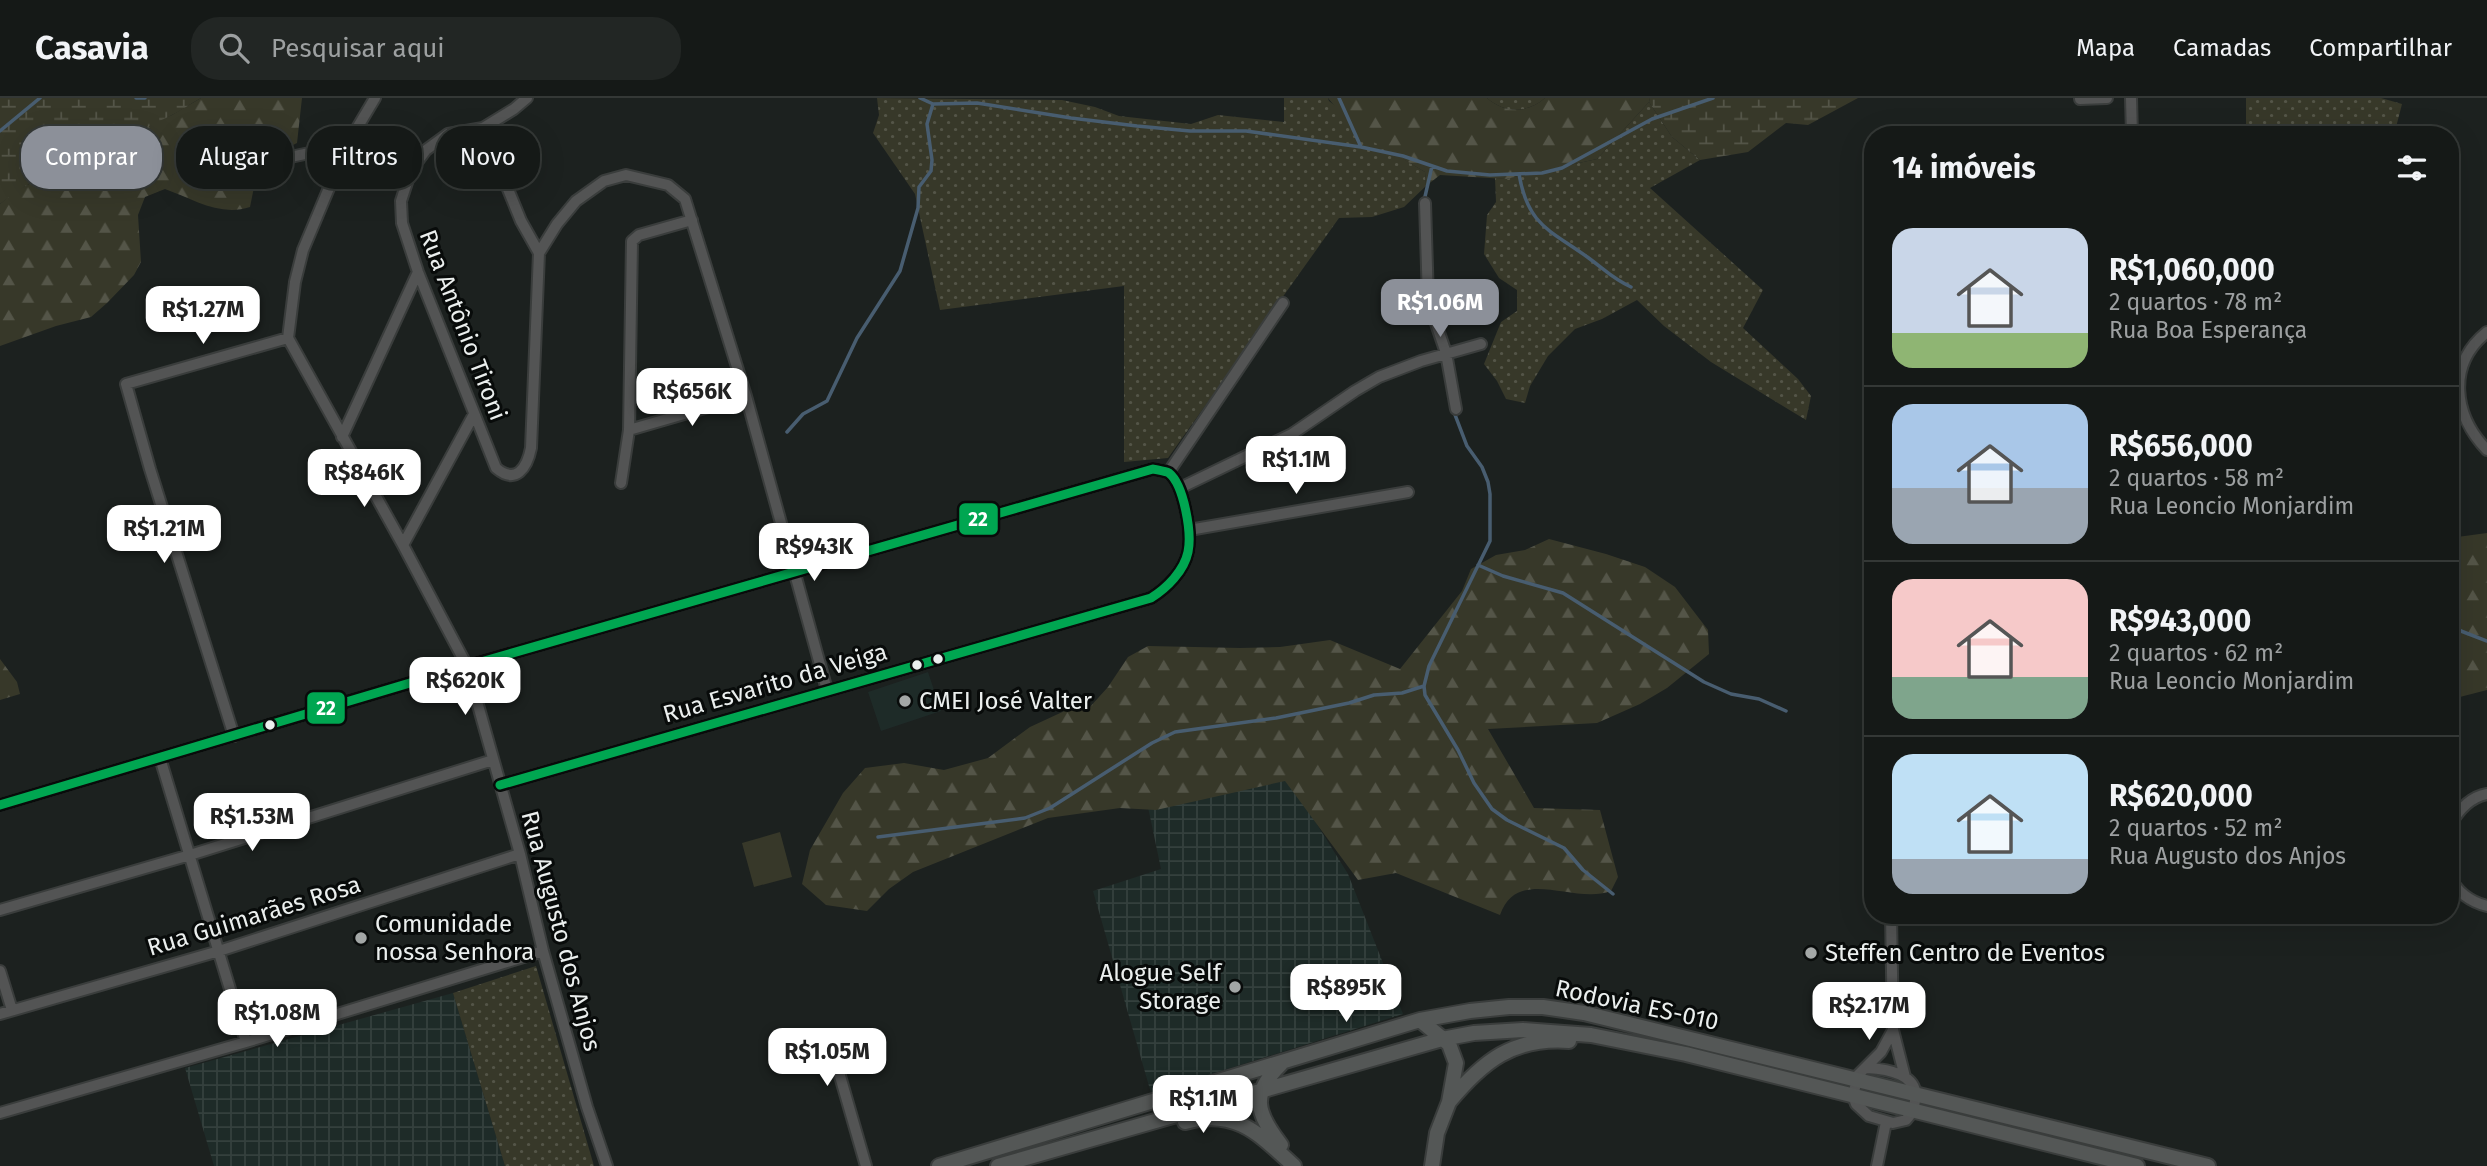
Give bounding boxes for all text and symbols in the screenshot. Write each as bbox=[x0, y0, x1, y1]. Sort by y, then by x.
search box bbox=[191, 17, 681, 80]
text: Casavia bbox=[35, 28, 149, 68]
icon: search bbox=[215, 29, 253, 67]
text: Pesquisar aqui bbox=[271, 33, 445, 64]
text: Mapa bbox=[2076, 34, 2135, 62]
text: Camadas bbox=[2173, 34, 2271, 62]
text: Compartilhar bbox=[2309, 34, 2452, 62]
chip: Comprar bbox=[21, 126, 162, 189]
chip: Alugar bbox=[176, 126, 293, 189]
chip: Filtros bbox=[307, 126, 422, 189]
chip: Novo bbox=[436, 126, 540, 189]
icon: filters bbox=[2393, 149, 2431, 187]
text: 14 imóveis bbox=[1892, 150, 2036, 186]
street label: Rua Antônio Tironi bbox=[414, 226, 512, 424]
text: R$1,060,000 bbox=[2109, 252, 2275, 288]
icon: home bbox=[1948, 256, 2032, 340]
pin: R$1.06M bbox=[1375, 280, 1505, 339]
pin: R$1.27M bbox=[138, 286, 268, 346]
text: R$1.06M bbox=[1397, 288, 1483, 316]
text: 2 quartos · 78 m² bbox=[2109, 288, 2282, 316]
text: R$1.27M bbox=[162, 295, 244, 323]
text: Rua Boa Esperança bbox=[2109, 316, 2307, 344]
pin: R$656K bbox=[635, 368, 749, 428]
text: R$656K bbox=[652, 377, 732, 405]
text: R$656,000 bbox=[2109, 428, 2253, 464]
icon: home bbox=[1948, 432, 2032, 516]
pin: R$1.1M bbox=[1239, 436, 1353, 496]
text: R$1.1M bbox=[1262, 445, 1330, 473]
pin: R$846K bbox=[307, 450, 421, 509]
text: R$846K bbox=[324, 458, 404, 486]
text: 2 quartos · 58 m² bbox=[2109, 464, 2284, 492]
text: Rua Leoncio Monjardim bbox=[2109, 492, 2354, 520]
line badge: 22 bbox=[958, 502, 999, 536]
pin: R$1.21M bbox=[99, 505, 229, 565]
text: 22 bbox=[968, 508, 988, 531]
text: R$1.21M bbox=[123, 514, 205, 542]
pin: R$943K bbox=[757, 524, 871, 583]
text: R$943K bbox=[775, 532, 853, 560]
text: R$943,000 bbox=[2109, 603, 2251, 639]
icon: home bbox=[1948, 607, 2032, 691]
street label: Rua Esvarito da Veiga bbox=[660, 638, 890, 728]
text: 2 quartos · 62 m² bbox=[2109, 639, 2283, 667]
unlabelled marker bbox=[931, 652, 945, 666]
pin: R$620K bbox=[408, 658, 522, 717]
unlabelled marker bbox=[910, 658, 924, 672]
text: R$620K bbox=[425, 666, 505, 694]
text: Rua Leoncio Monjardim bbox=[2109, 667, 2354, 695]
place label: CMEI José Valter bbox=[919, 687, 1093, 715]
line badge: 22 bbox=[306, 691, 346, 725]
marker: CMEI José Valter bbox=[897, 693, 913, 709]
text: 22 bbox=[316, 697, 336, 720]
unlabelled marker bbox=[263, 718, 277, 732]
text: R$620,000 bbox=[2109, 778, 2253, 814]
icon: home bbox=[1948, 782, 2032, 866]
pin: R$1.53M bbox=[187, 794, 317, 853]
text: R$1.53M bbox=[210, 802, 294, 830]
street label: Rua Augusto dos Anjos bbox=[515, 808, 607, 1054]
text: 2 quartos · 52 m² bbox=[2109, 814, 2282, 842]
text: Rua Augusto dos Anjos bbox=[2109, 842, 2346, 870]
street label: Rua Guimarães Rosa bbox=[144, 870, 364, 962]
place label: Comunidade nossa Senhora bbox=[375, 910, 534, 966]
marker: Comunidade nossa Senhora bbox=[353, 930, 369, 946]
place label: Steffen Centro de Eventos bbox=[1825, 939, 2105, 967]
marker: Steffen Centro de Eventos bbox=[1803, 945, 1819, 961]
place label: Alogue Self Storage bbox=[1099, 959, 1223, 1015]
pin: R$895K bbox=[1289, 964, 1403, 1024]
text: R$895K bbox=[1306, 973, 1386, 1001]
street label: Rodovia ES-010 bbox=[1553, 974, 1721, 1036]
marker: Alogue Self Storage bbox=[1227, 979, 1243, 995]
pin: R$2.17M bbox=[1804, 982, 1934, 1042]
pin: R$1.08M bbox=[212, 990, 342, 1049]
text: R$2.17M bbox=[1828, 991, 1910, 1019]
text: R$1.08M bbox=[234, 998, 320, 1026]
pin: R$1.05M bbox=[762, 1028, 892, 1088]
text: R$1.05M bbox=[784, 1037, 870, 1065]
pin: R$1.1M bbox=[1146, 1076, 1260, 1135]
text: R$1.1M bbox=[1169, 1084, 1237, 1112]

